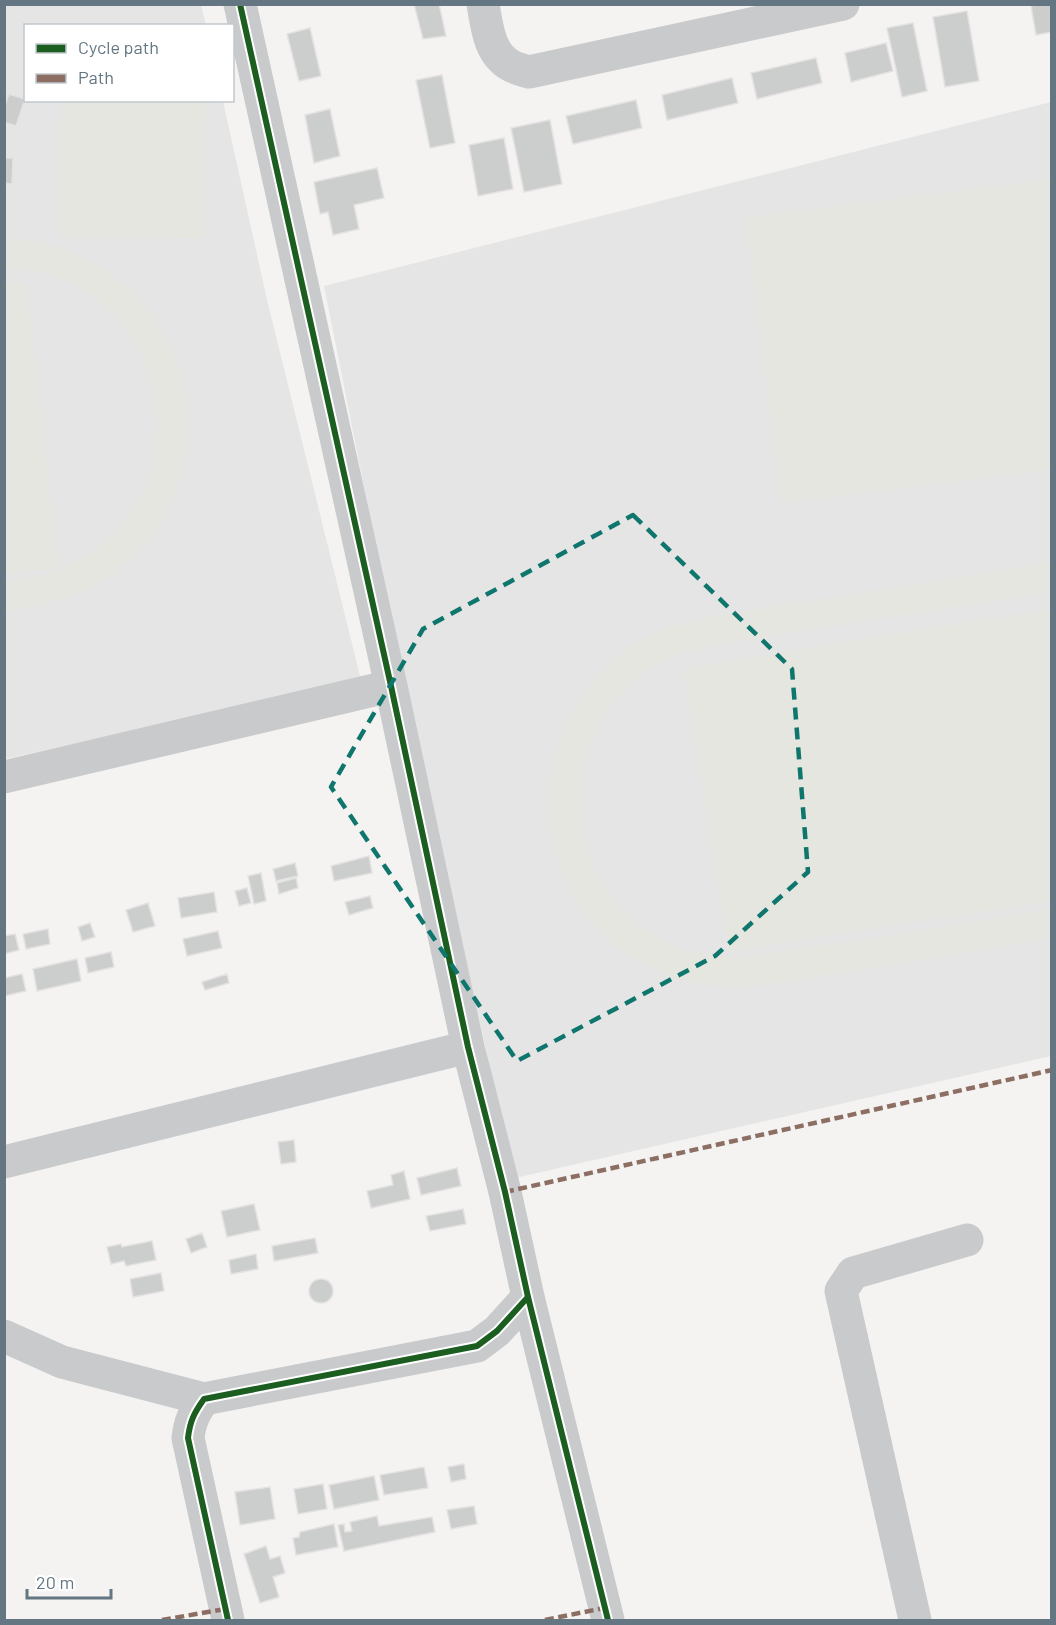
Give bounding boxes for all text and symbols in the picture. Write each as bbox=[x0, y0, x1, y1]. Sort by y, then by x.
legend bbox=[24, 24, 234, 102]
text: Cycle path bbox=[78, 36, 159, 58]
text: Path bbox=[78, 66, 114, 88]
scale bar bbox=[27, 1562, 111, 1600]
text: 20 m bbox=[36, 1571, 74, 1593]

